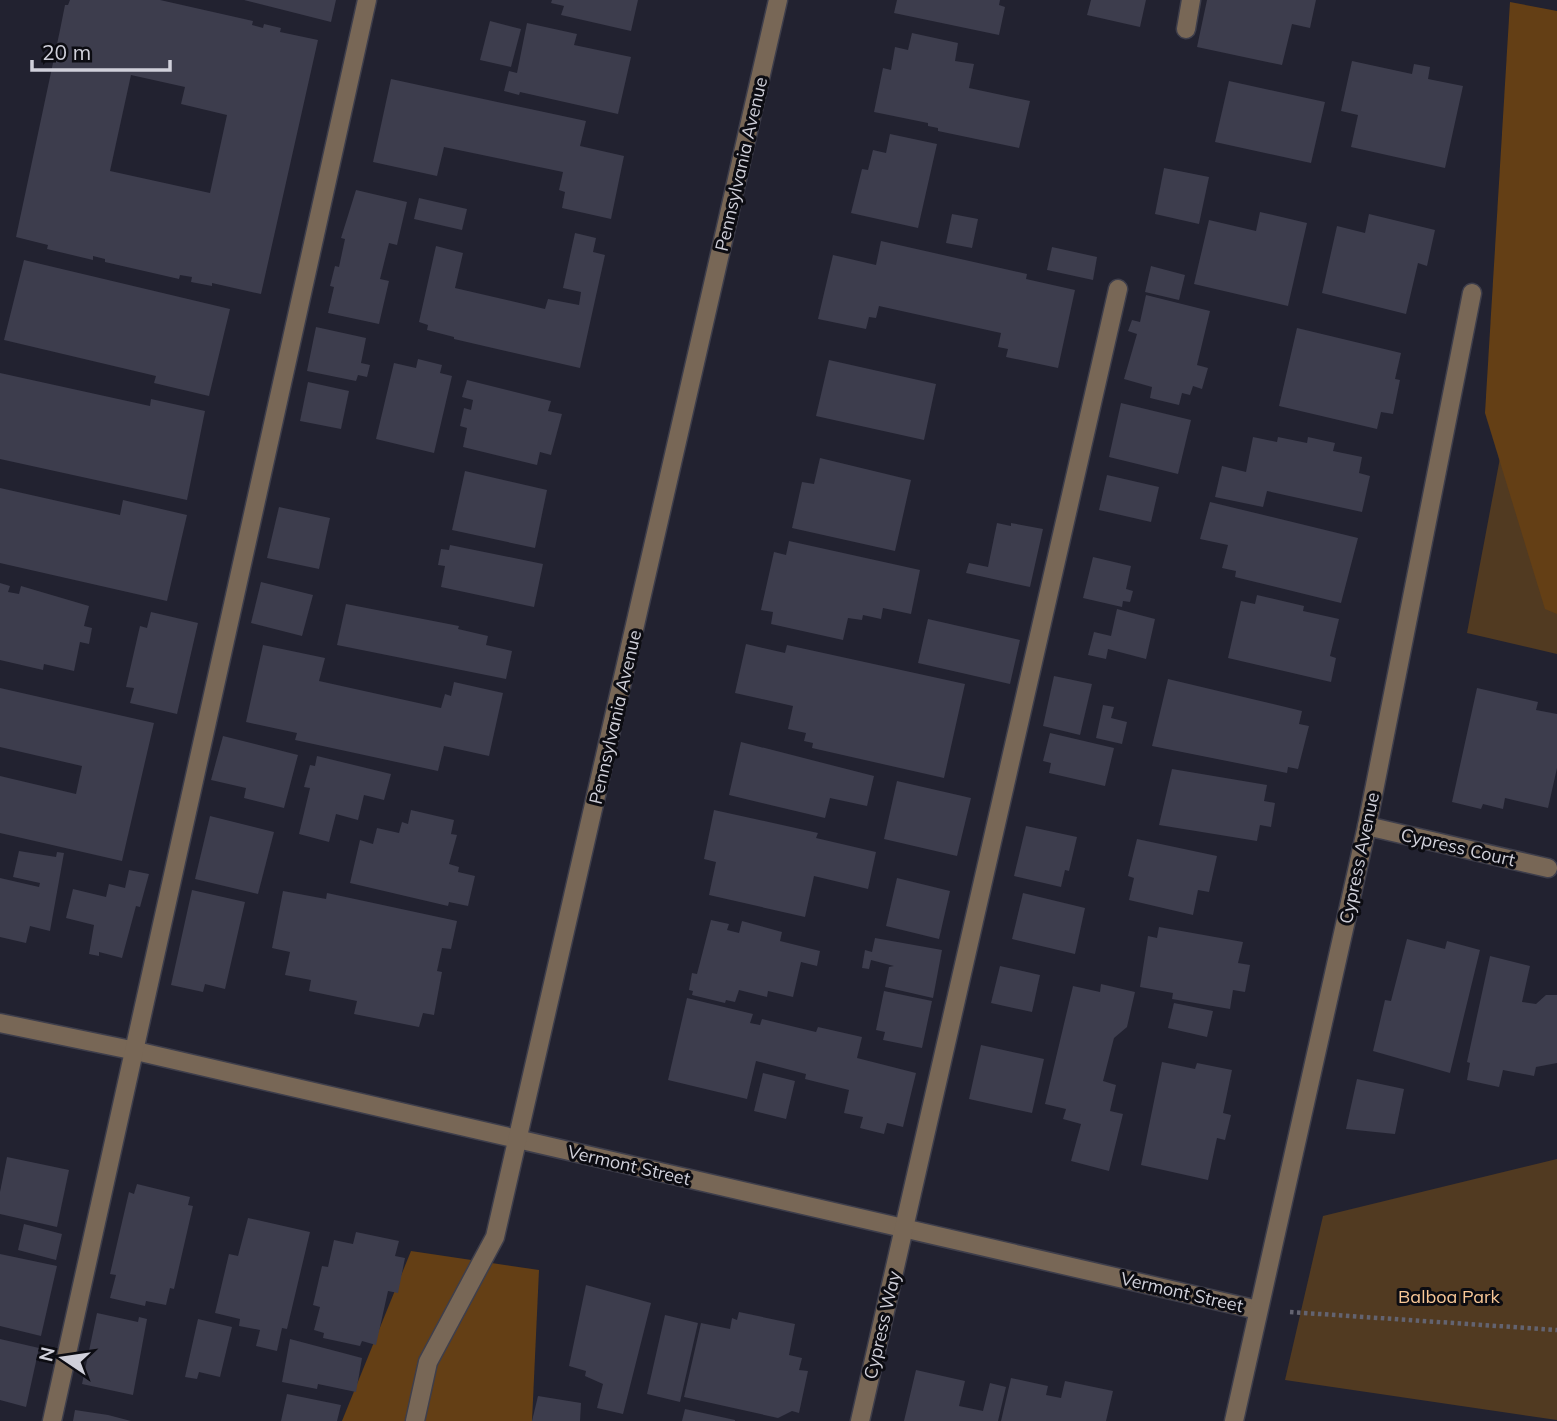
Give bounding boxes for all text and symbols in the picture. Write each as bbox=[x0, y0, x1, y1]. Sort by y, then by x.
scale bar bbox=[32, 28, 170, 72]
text: 20 m bbox=[42, 39, 91, 65]
street label: Pennsylvania Avenue bbox=[710, 75, 772, 253]
street label: Pennsylvania Avenue bbox=[584, 628, 646, 806]
street label: Cypress Avenue bbox=[1334, 790, 1384, 926]
street label: Cypress Court bbox=[1399, 823, 1517, 871]
street label: Vermont Street bbox=[565, 1140, 693, 1190]
street label: Vermont Street bbox=[1118, 1267, 1246, 1317]
street label: Cypress Way bbox=[858, 1268, 906, 1381]
park label: Balboa Park bbox=[1398, 1285, 1501, 1308]
north arrow bbox=[28, 1323, 98, 1393]
text: N bbox=[33, 1344, 60, 1364]

